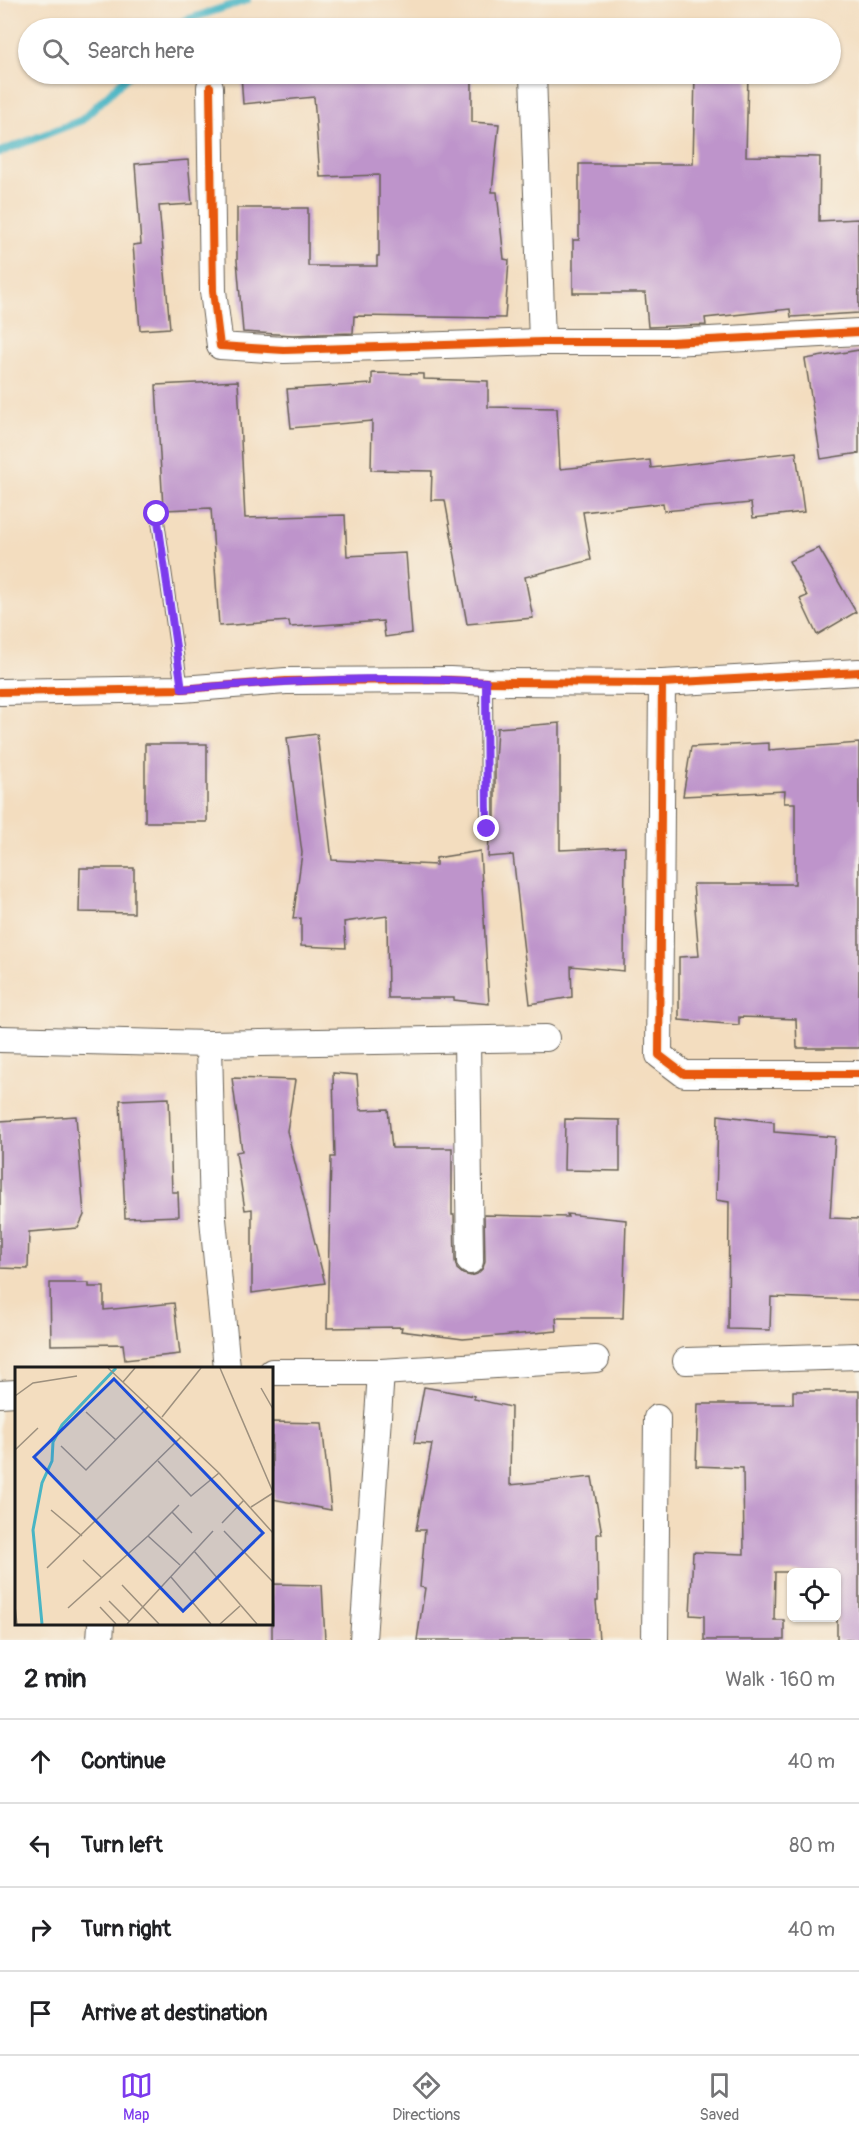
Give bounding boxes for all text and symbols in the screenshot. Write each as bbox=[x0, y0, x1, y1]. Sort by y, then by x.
search box bbox=[18, 18, 841, 84]
icon: search bbox=[39, 35, 72, 68]
text: Search here bbox=[87, 37, 194, 65]
route start bbox=[143, 500, 169, 526]
route end bbox=[473, 815, 499, 841]
inset map bbox=[15, 1367, 273, 1625]
map controls bbox=[787, 1568, 841, 1622]
button: locate bbox=[787, 1568, 841, 1622]
text: 2 min bbox=[24, 1663, 86, 1695]
text: Walk · 160 m bbox=[725, 1667, 835, 1692]
icon: ahead bbox=[24, 1745, 57, 1778]
text: Continue bbox=[81, 1747, 165, 1775]
text: 40 m bbox=[788, 1749, 835, 1774]
icon: left bbox=[24, 1829, 57, 1862]
text: Turn left bbox=[81, 1831, 163, 1859]
text: 80 m bbox=[789, 1833, 835, 1858]
icon: right bbox=[24, 1913, 57, 1946]
text: Turn right bbox=[81, 1915, 171, 1943]
text: 40 m bbox=[788, 1917, 835, 1942]
icon: arrive bbox=[24, 1997, 57, 2030]
text: Arrive at destination bbox=[81, 1999, 267, 2027]
tab: Map bbox=[120, 2069, 153, 2125]
tab: Directions bbox=[392, 2069, 460, 2125]
tab: Saved bbox=[700, 2069, 739, 2125]

